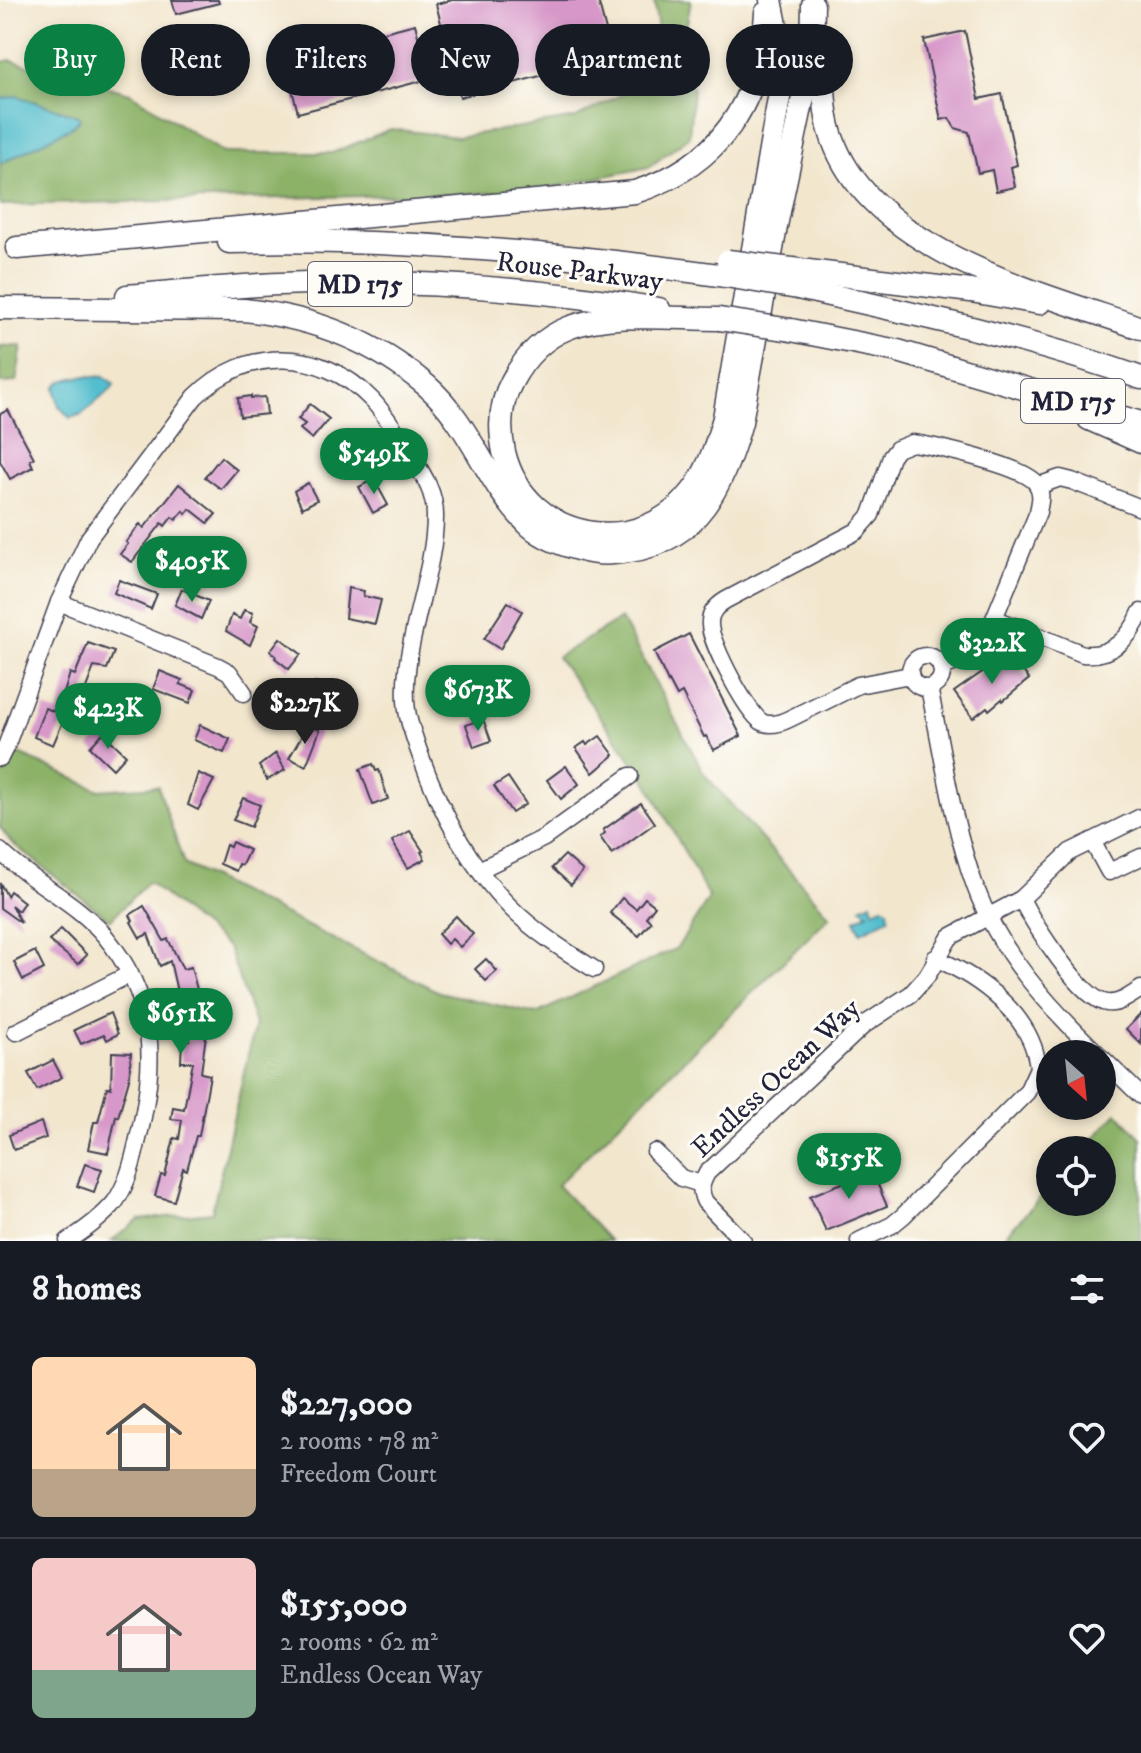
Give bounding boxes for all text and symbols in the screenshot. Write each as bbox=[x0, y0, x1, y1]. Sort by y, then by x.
chip: Buy bbox=[24, 24, 125, 96]
chip: Rent bbox=[141, 24, 250, 96]
chip: Filters bbox=[266, 24, 395, 96]
chip: New bbox=[411, 24, 519, 96]
chip: Apartment bbox=[535, 24, 710, 96]
chip: House bbox=[726, 24, 853, 96]
street label: Rouse Parkway bbox=[494, 244, 666, 299]
road number: MD 175 bbox=[308, 262, 412, 306]
road number: MD 175 bbox=[1021, 379, 1125, 423]
pin: $549K bbox=[318, 428, 430, 496]
text: $549K bbox=[338, 437, 410, 470]
pin: $405K bbox=[136, 536, 248, 604]
text: $405K bbox=[155, 545, 229, 578]
pin: $322K bbox=[936, 618, 1048, 686]
text: $322K bbox=[958, 627, 1026, 660]
pin: $673K bbox=[422, 665, 534, 733]
text: $673K bbox=[443, 674, 513, 707]
pin: $227K bbox=[249, 678, 361, 746]
pin: $423K bbox=[52, 683, 164, 751]
text: $227K bbox=[269, 687, 341, 720]
text: $423K bbox=[73, 692, 143, 725]
pin: $651K bbox=[125, 988, 237, 1056]
street label: Endless Ocean Way bbox=[684, 990, 868, 1165]
text: $651K bbox=[147, 997, 215, 1030]
north arrow bbox=[1036, 1040, 1116, 1120]
map controls bbox=[1036, 1040, 1116, 1216]
pin: $155K bbox=[793, 1133, 905, 1201]
button: locate bbox=[1036, 1136, 1116, 1216]
text: $155K bbox=[815, 1142, 883, 1175]
icon: filters bbox=[1065, 1267, 1109, 1311]
text: 8 homes bbox=[32, 1268, 141, 1310]
text: $227,000 bbox=[280, 1383, 413, 1425]
icon: home bbox=[96, 1389, 192, 1485]
icon: heart bbox=[1065, 1415, 1109, 1459]
text: 2 rooms · 78 m² bbox=[280, 1425, 438, 1458]
text: Freedom Court bbox=[280, 1458, 437, 1491]
text: $155,000 bbox=[280, 1584, 408, 1626]
icon: home bbox=[96, 1590, 192, 1686]
icon: heart bbox=[1065, 1616, 1109, 1660]
text: 2 rooms · 62 m² bbox=[280, 1626, 438, 1659]
text: Endless Ocean Way bbox=[280, 1659, 482, 1692]

